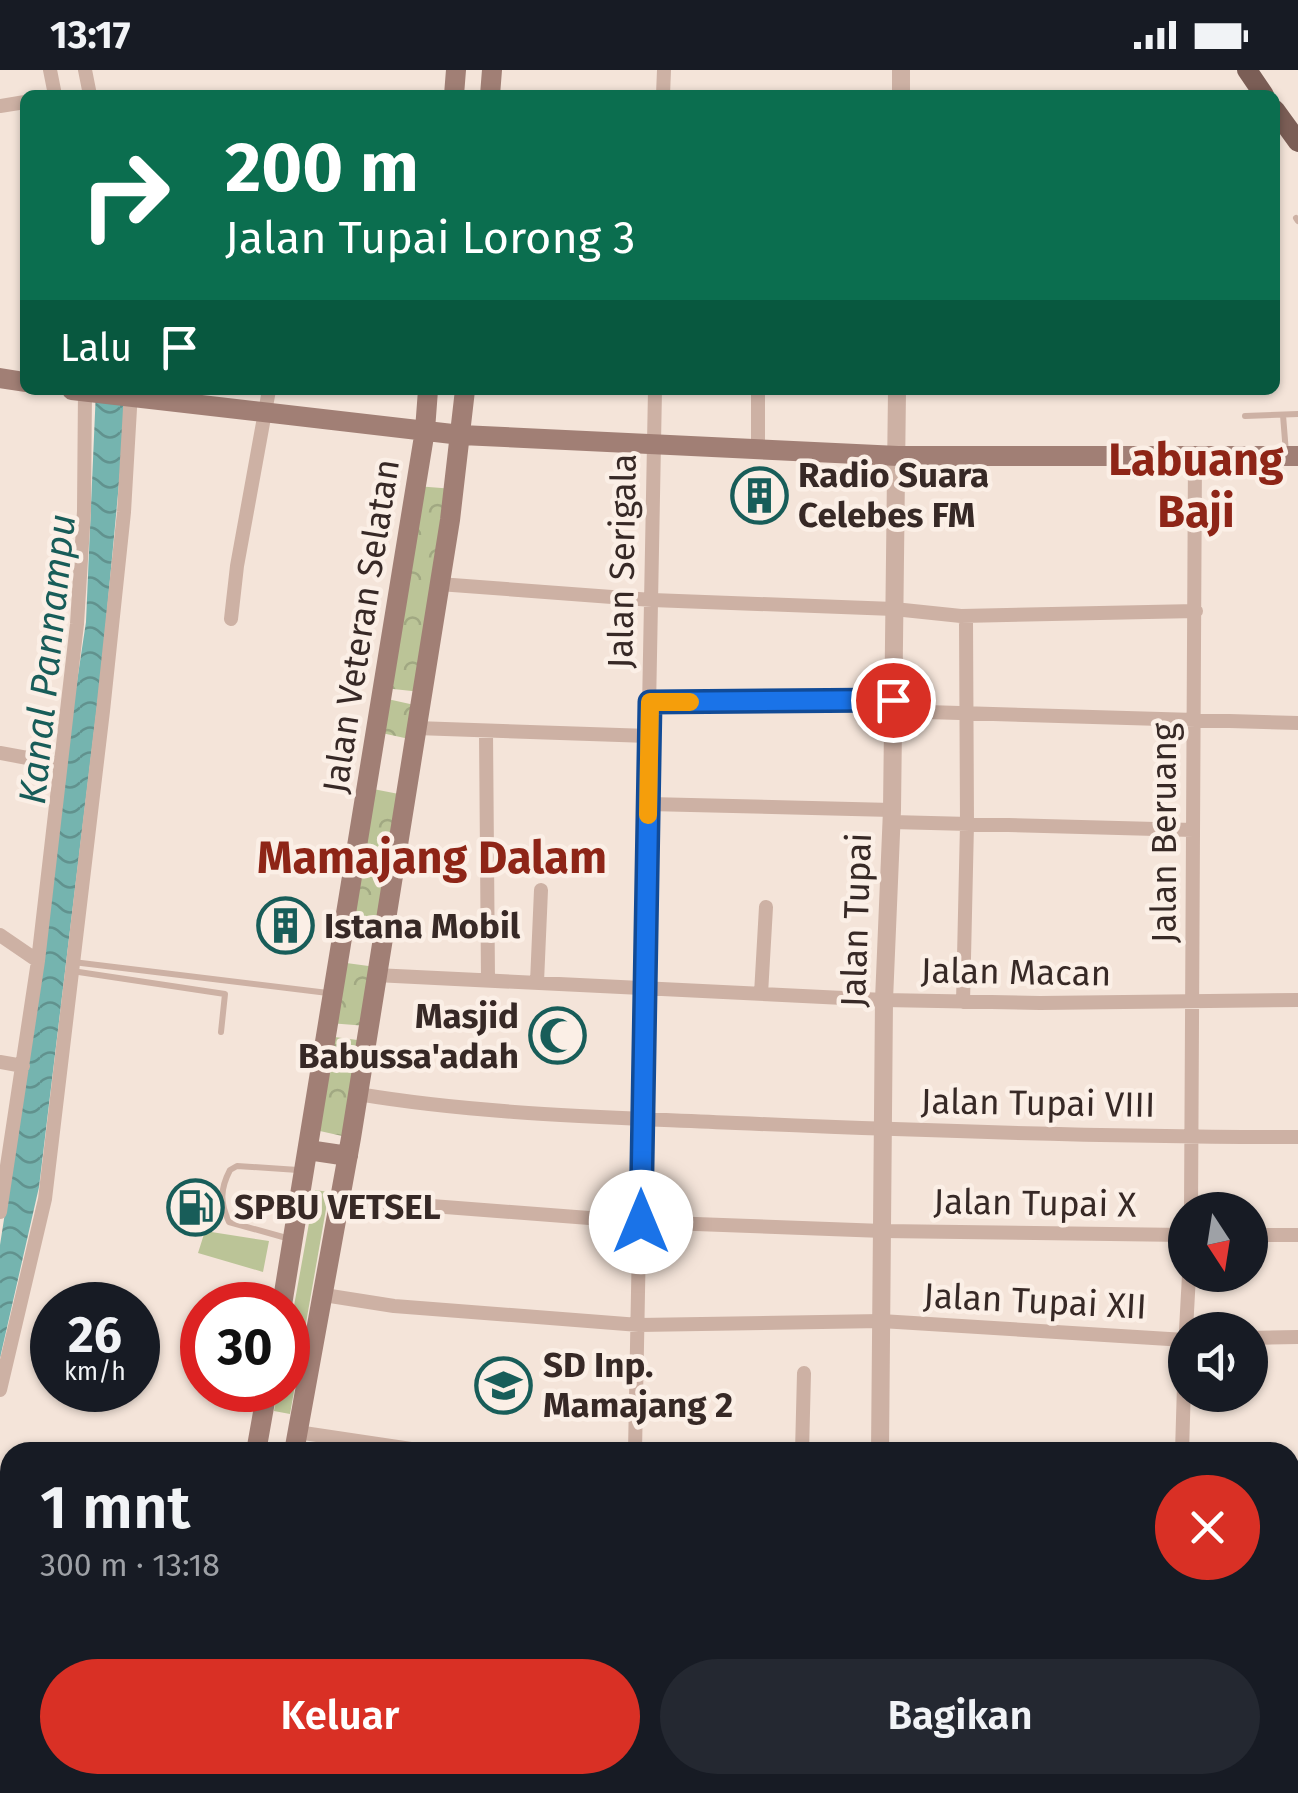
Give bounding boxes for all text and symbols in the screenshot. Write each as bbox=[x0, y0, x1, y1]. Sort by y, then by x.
text: 13:17 bbox=[50, 12, 131, 58]
text: 200 m bbox=[225, 126, 419, 210]
icon: right bbox=[60, 130, 190, 260]
text: Jalan Tupai Lorong 3 bbox=[225, 211, 636, 265]
icon: arrive bbox=[152, 320, 207, 375]
text: Lalu bbox=[60, 325, 132, 371]
district label: Labuang Baji bbox=[1108, 433, 1284, 539]
street label: Jalan Serigala bbox=[599, 453, 645, 669]
place label: Radio Suara Celebes FM bbox=[798, 454, 989, 536]
street label: Jalan Veteran Selatan bbox=[314, 456, 408, 796]
building icon: Radio Suara Celebes FM bbox=[729, 465, 789, 525]
water label: Kanal Pannampu bbox=[9, 511, 85, 807]
pin bbox=[851, 658, 936, 743]
icon: arrive bbox=[866, 673, 921, 728]
street label: Jalan Beruang bbox=[1143, 722, 1185, 943]
district label: Mamajang Dalam bbox=[257, 831, 607, 885]
street label: Jalan Tupai bbox=[832, 832, 880, 1008]
building icon: Istana Mobil bbox=[255, 896, 315, 956]
place label: Istana Mobil bbox=[324, 905, 521, 947]
street label: Jalan Macan bbox=[920, 949, 1112, 995]
place label: Masjid Babussa'adah bbox=[298, 995, 519, 1077]
mosque icon: Masjid Babussa'adah bbox=[528, 1006, 588, 1066]
street label: Jalan Tupai VIII bbox=[920, 1080, 1156, 1126]
position arrow bbox=[589, 1170, 693, 1274]
fuel station icon: SPBU VETSEL bbox=[165, 1177, 225, 1237]
street label: Jalan Tupai X bbox=[933, 1180, 1137, 1226]
place label: SPBU VETSEL bbox=[234, 1186, 441, 1228]
north arrow bbox=[1168, 1192, 1268, 1292]
map controls bbox=[1168, 1192, 1268, 1412]
street label: Jalan Tupai XII bbox=[922, 1274, 1148, 1328]
speed limit sign: 30 bbox=[180, 1282, 310, 1412]
text: 26 bbox=[68, 1305, 122, 1365]
button: sound bbox=[1168, 1312, 1268, 1412]
place label: SD Inp. Mamajang 2 bbox=[543, 1344, 733, 1426]
school or university icon: SD Inp. Mamajang 2 bbox=[474, 1355, 534, 1415]
text: km/h bbox=[64, 1357, 126, 1387]
text: 1 mnt bbox=[40, 1472, 190, 1544]
button: close bbox=[1155, 1475, 1260, 1580]
text: 300 m · 13:18 bbox=[40, 1546, 220, 1584]
button: Keluar bbox=[40, 1659, 640, 1774]
button: Bagikan bbox=[660, 1659, 1260, 1774]

